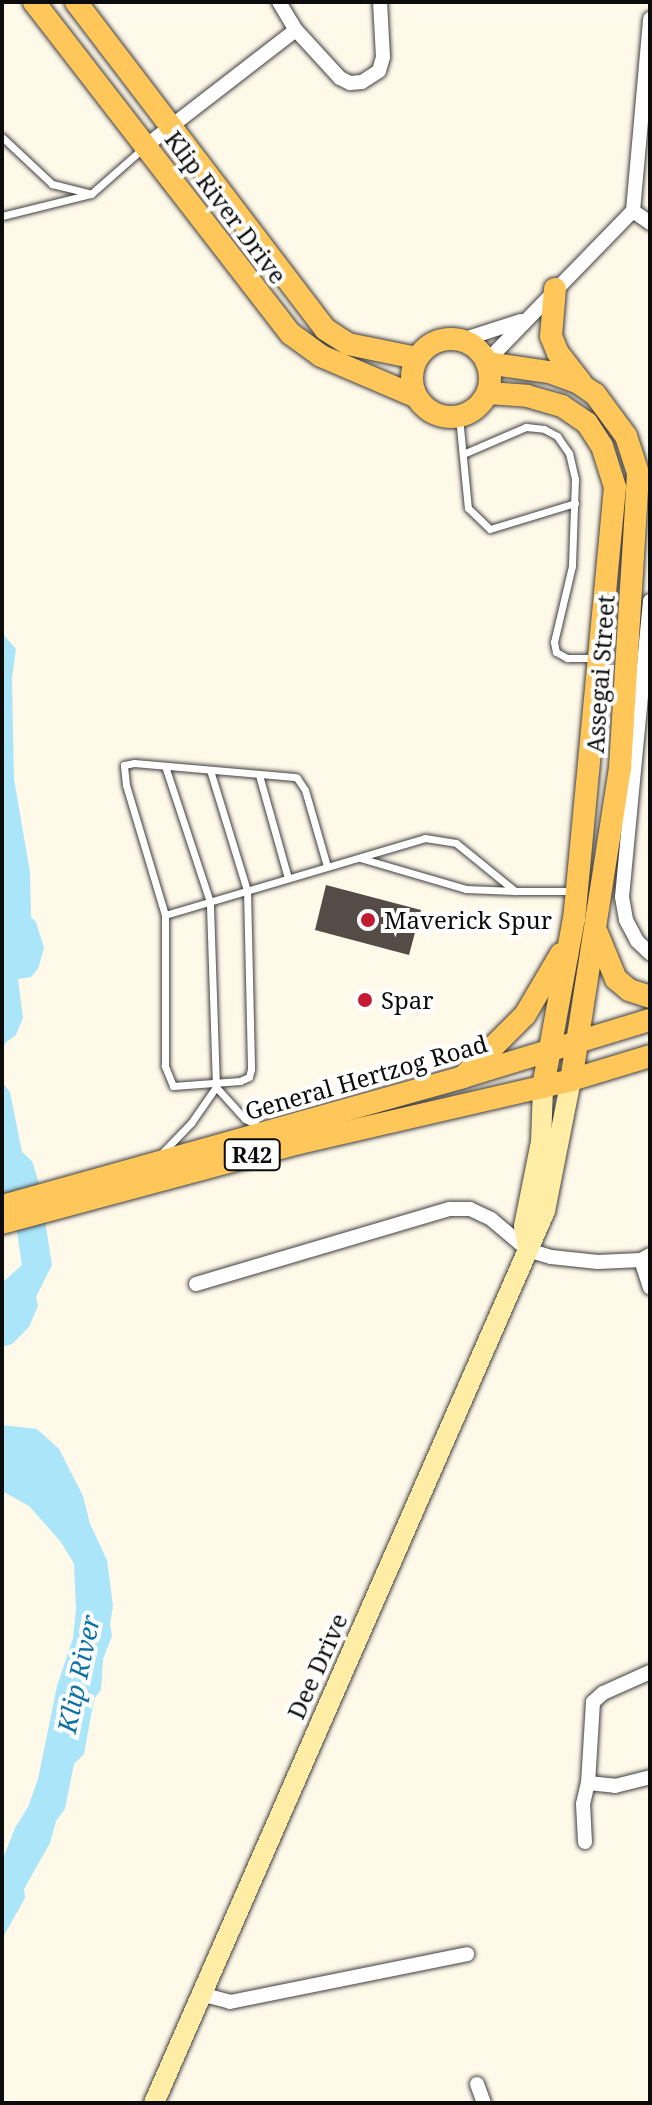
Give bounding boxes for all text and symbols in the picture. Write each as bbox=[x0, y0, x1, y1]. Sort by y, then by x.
street label: Klip River Drive bbox=[159, 125, 293, 289]
street label: Assegai Street bbox=[580, 594, 620, 754]
place label: Maverick Spur bbox=[384, 906, 552, 934]
marker: Maverick Spur bbox=[359, 911, 377, 929]
place label: Spar bbox=[381, 986, 434, 1014]
marker: Spar bbox=[356, 991, 374, 1009]
street label: General Hertzog Road bbox=[241, 1029, 491, 1125]
road number: R42 bbox=[222, 1137, 282, 1173]
street label: Dee Drive bbox=[281, 1609, 353, 1723]
water label: Klip River bbox=[51, 1612, 107, 1736]

